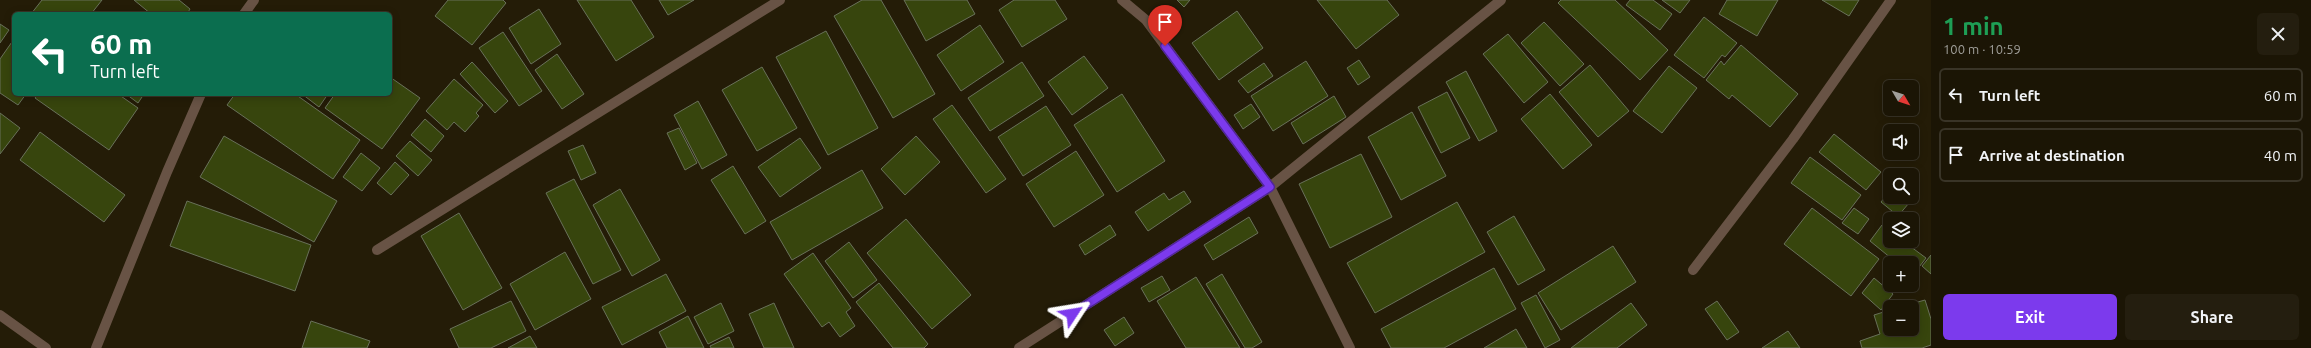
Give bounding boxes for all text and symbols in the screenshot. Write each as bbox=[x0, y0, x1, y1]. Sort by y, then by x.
pin bbox=[1148, 5, 1182, 46]
icon: arrive bbox=[1154, 11, 1176, 33]
text: 1 min bbox=[1943, 13, 2004, 40]
button: close bbox=[2257, 13, 2299, 55]
icon: left bbox=[24, 28, 76, 80]
text: 60 m bbox=[90, 28, 152, 59]
text: 100 m · 10:59 bbox=[1943, 42, 2021, 56]
text: Turn left bbox=[90, 61, 160, 81]
north arrow bbox=[1883, 80, 1919, 116]
map controls bbox=[1883, 80, 1919, 336]
icon: left bbox=[1945, 84, 1967, 106]
text: Turn left bbox=[1979, 87, 2040, 104]
text: 60 m bbox=[2264, 87, 2297, 104]
button: sound bbox=[1883, 124, 1919, 160]
icon: arrive bbox=[1945, 144, 1967, 166]
text: Arrive at destination bbox=[1979, 147, 2125, 164]
text: 40 m bbox=[2264, 147, 2297, 164]
button: search bbox=[1883, 168, 1919, 204]
button: layers bbox=[1883, 212, 1919, 248]
button: + bbox=[1883, 256, 1919, 292]
position arrow bbox=[1051, 293, 1093, 335]
button: Exit bbox=[1943, 294, 2117, 340]
button: Share bbox=[2125, 294, 2299, 340]
button: − bbox=[1883, 300, 1919, 336]

